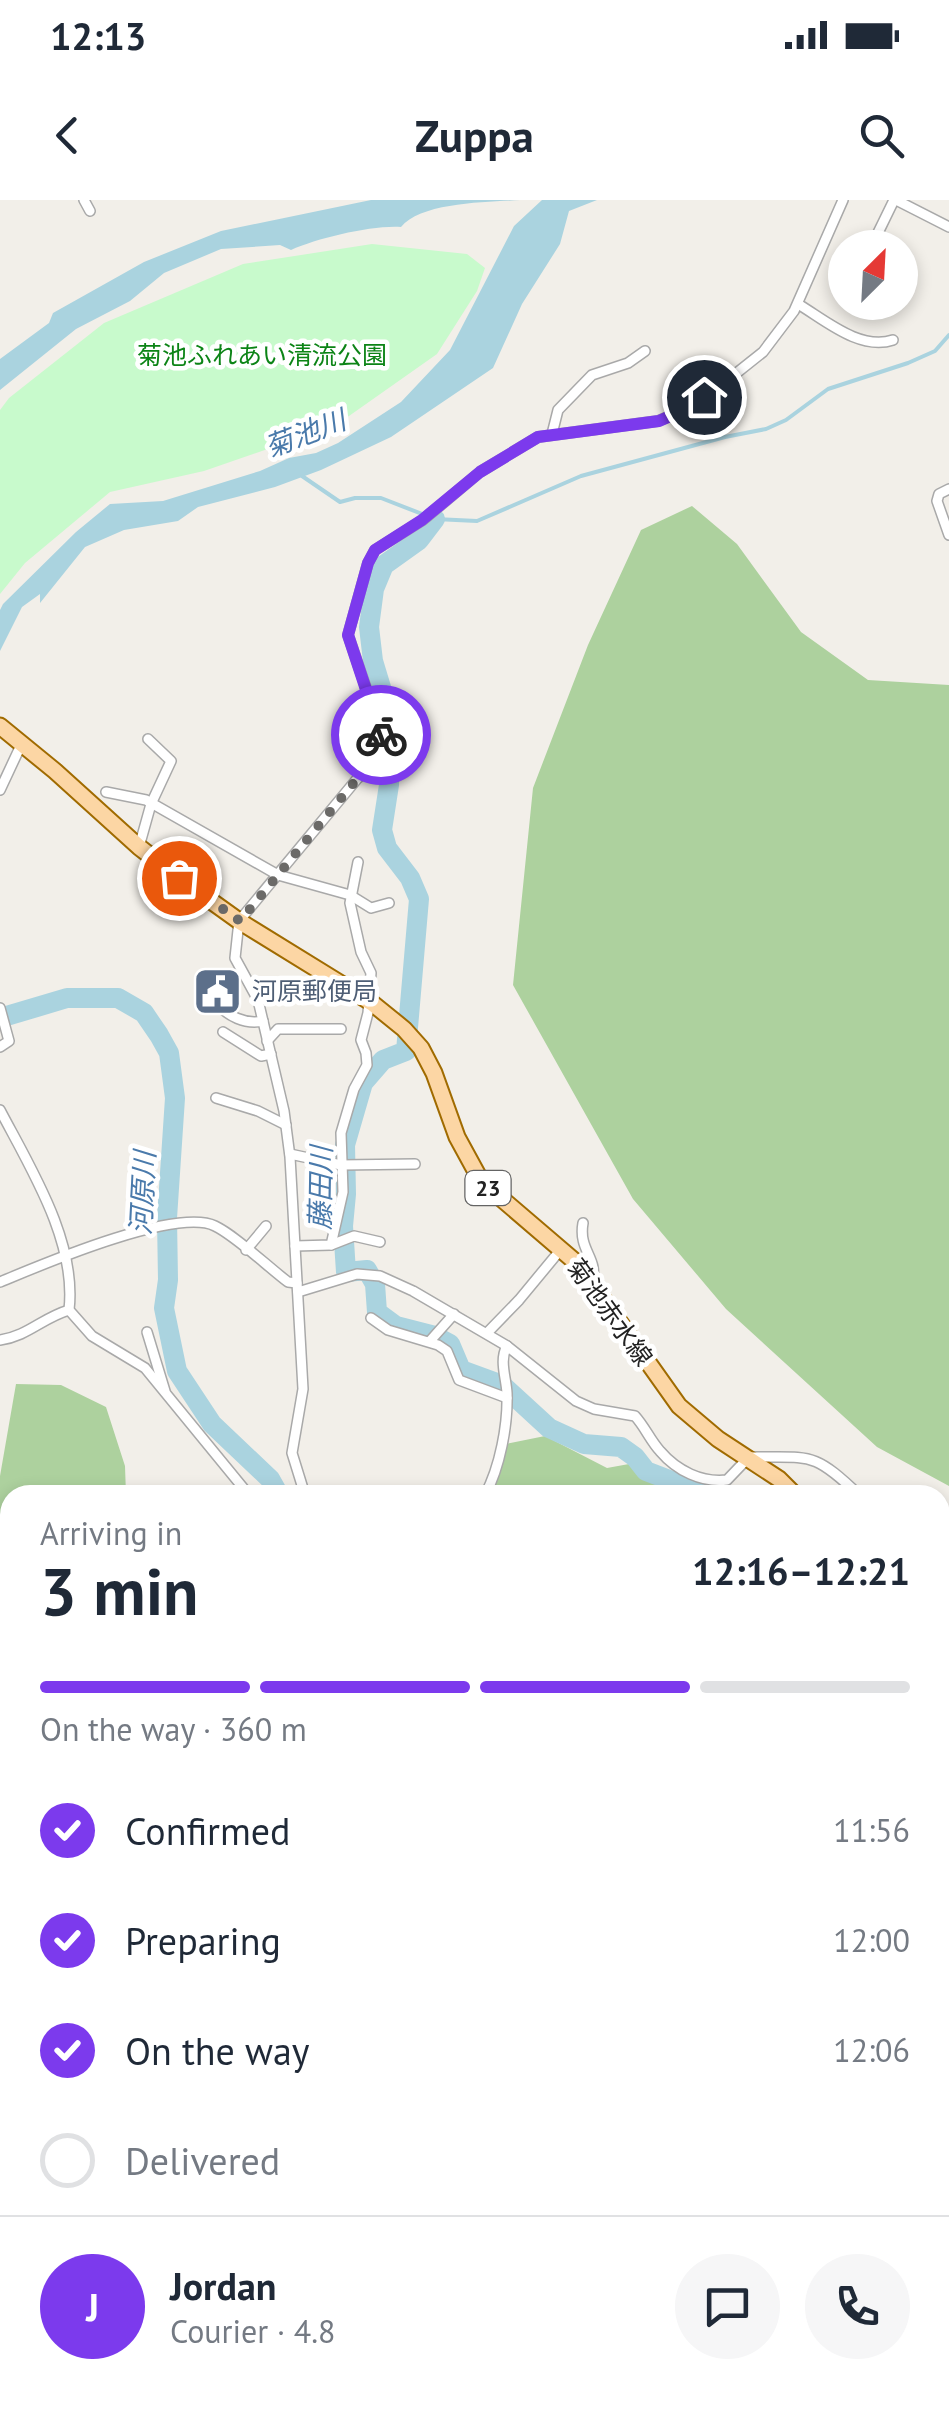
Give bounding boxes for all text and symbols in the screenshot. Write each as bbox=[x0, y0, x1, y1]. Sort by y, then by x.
text: 12:13 bbox=[50, 11, 146, 60]
text: Zuppa bbox=[415, 106, 534, 164]
icon: back bbox=[40, 108, 95, 163]
icon: search bbox=[854, 108, 909, 163]
north arrow bbox=[828, 230, 918, 320]
map controls bbox=[828, 230, 918, 320]
park label: 菊池ふれあい清流公園 bbox=[137, 339, 387, 371]
pin bbox=[662, 355, 747, 440]
icon: home bbox=[677, 370, 732, 425]
water label: 菊池川 bbox=[259, 400, 354, 465]
courier bbox=[331, 685, 431, 785]
icon: bike bbox=[354, 708, 409, 763]
pin bbox=[137, 836, 222, 921]
icon: bag bbox=[152, 851, 207, 906]
public building icon: 河原郵便局 bbox=[191, 965, 243, 1017]
place label: 河原郵便局 bbox=[252, 975, 377, 1007]
water label: 藤田川 bbox=[301, 1143, 339, 1230]
water label: 河原川 bbox=[121, 1147, 163, 1236]
road number: 23 bbox=[466, 1171, 510, 1205]
street label: 菊池赤水線 bbox=[560, 1252, 660, 1372]
text: Arriving in bbox=[40, 1512, 182, 1554]
text: 12:16–12:21 bbox=[692, 1546, 910, 1595]
text: 3 min bbox=[40, 1549, 199, 1633]
text: On the way · 360 m bbox=[40, 1708, 307, 1750]
icon: check bbox=[40, 1803, 95, 1858]
text: Confirmed bbox=[125, 1806, 291, 1855]
text: 11:56 bbox=[833, 1809, 910, 1851]
icon: check bbox=[40, 1913, 95, 1968]
text: Preparing bbox=[125, 1916, 281, 1965]
text: 12:00 bbox=[833, 1919, 910, 1961]
icon: check bbox=[40, 2023, 95, 2078]
text: On the way bbox=[125, 2026, 310, 2075]
text: 12:06 bbox=[833, 2029, 910, 2071]
text: Delivered bbox=[125, 2136, 280, 2185]
button: chat bbox=[675, 2254, 780, 2359]
button: phone bbox=[805, 2254, 910, 2359]
text: Jordan bbox=[170, 2261, 276, 2310]
text: J bbox=[86, 2282, 99, 2331]
text: Courier · 4.8 bbox=[170, 2310, 336, 2352]

